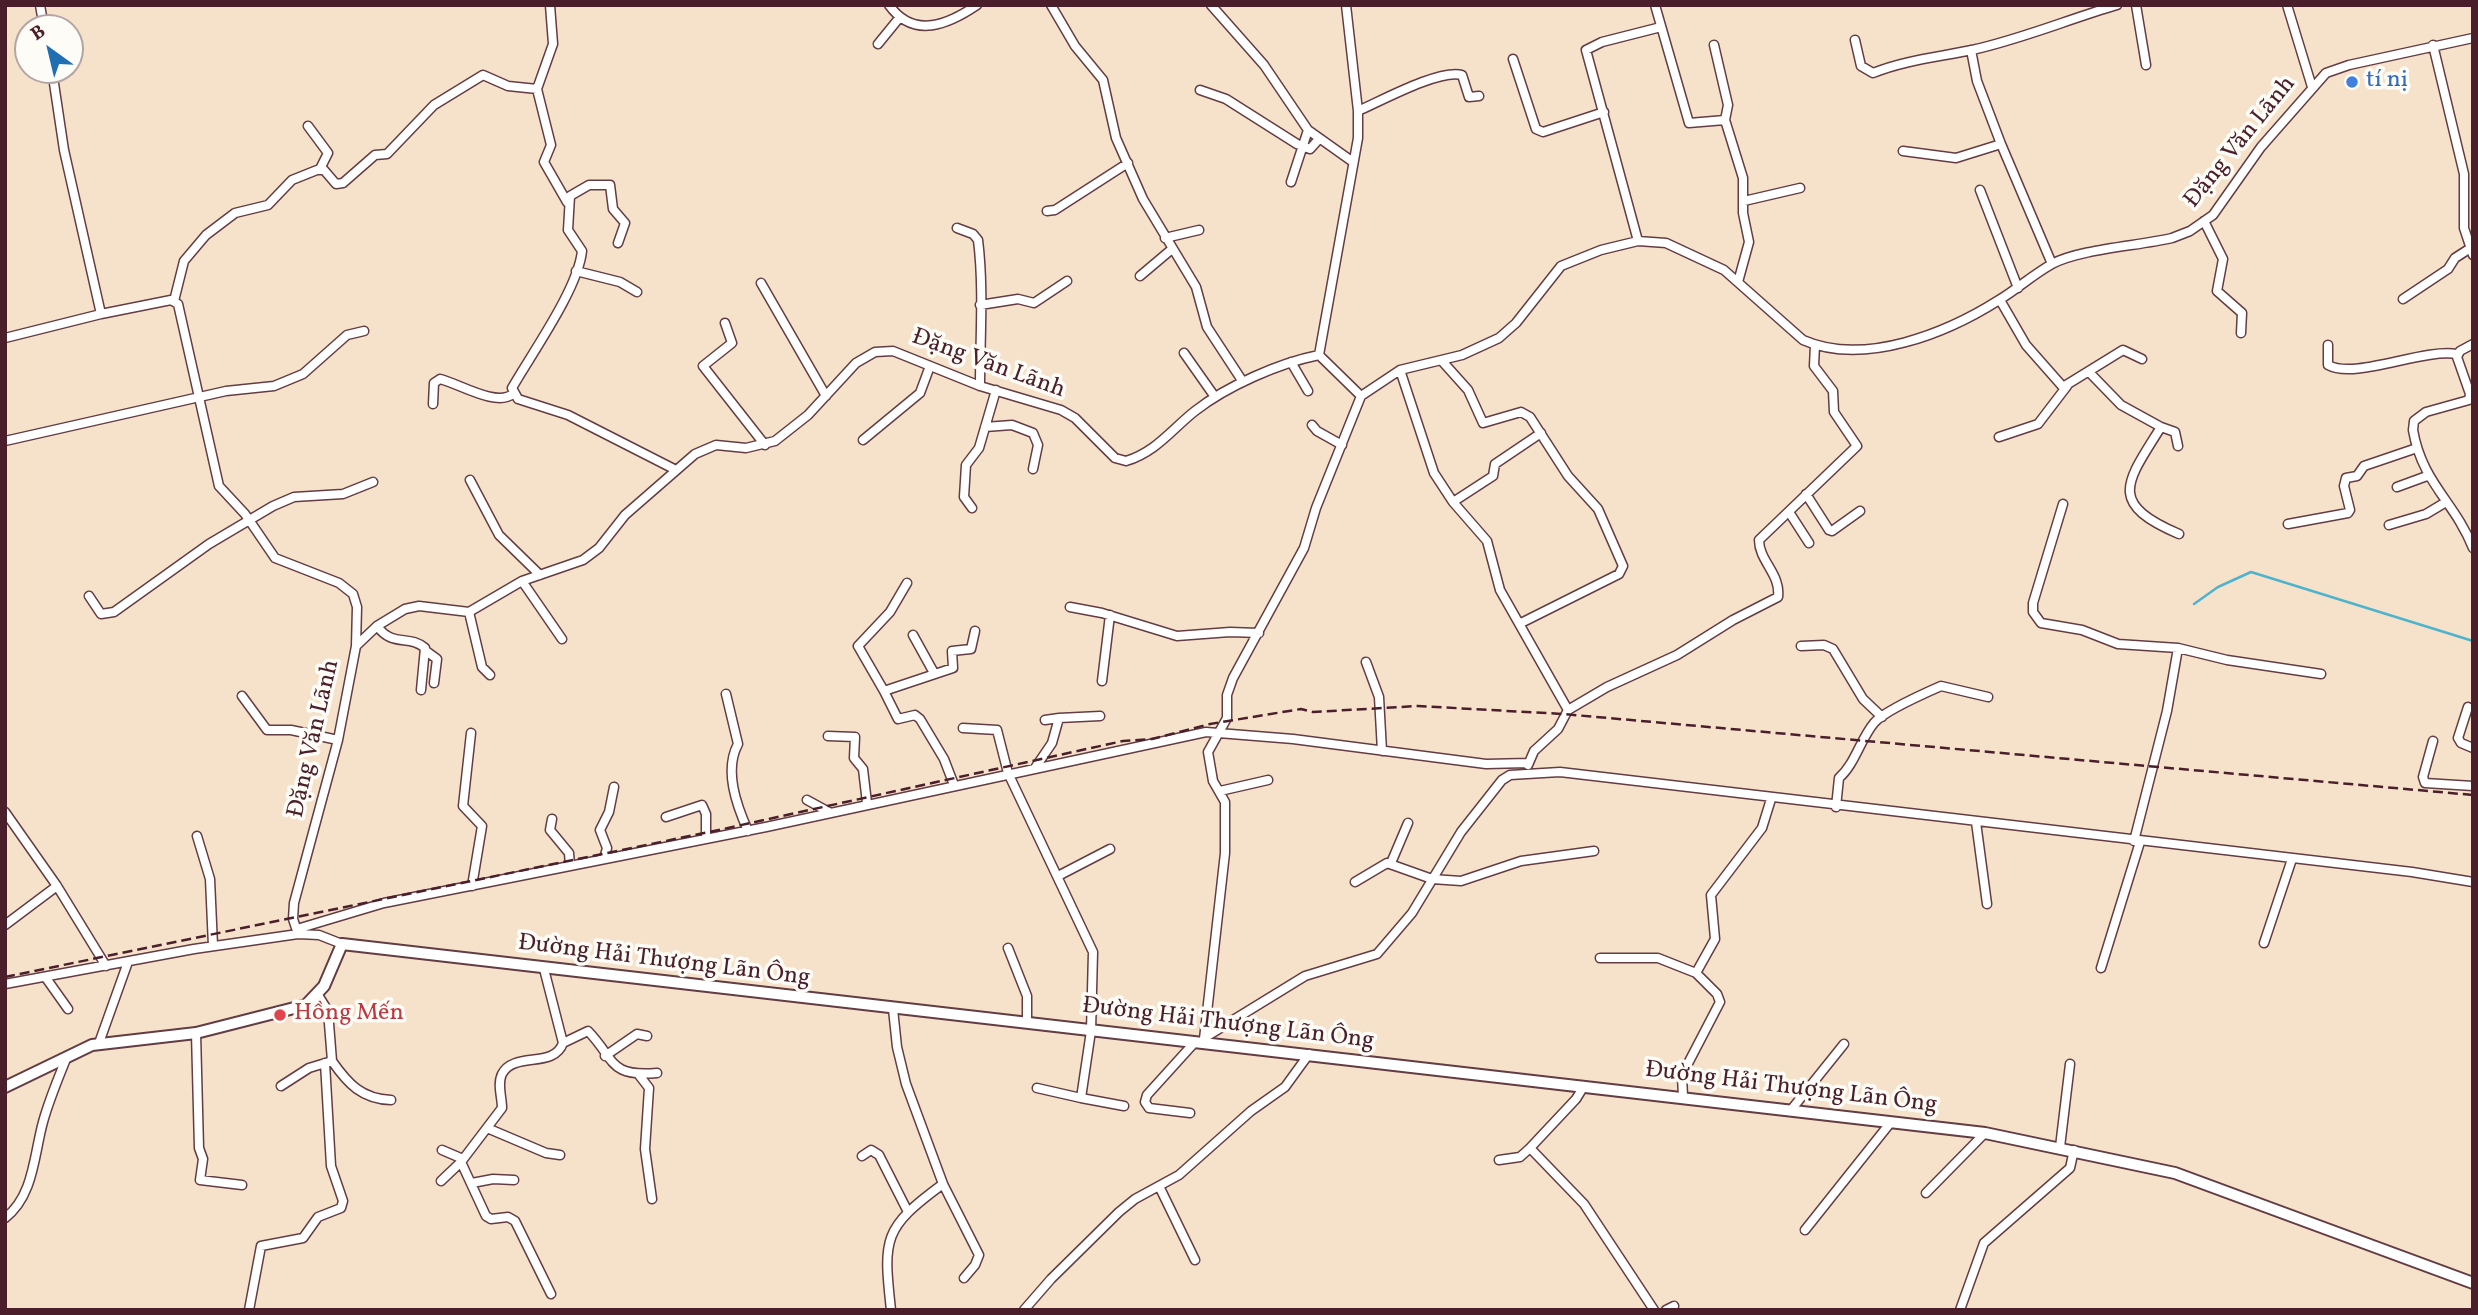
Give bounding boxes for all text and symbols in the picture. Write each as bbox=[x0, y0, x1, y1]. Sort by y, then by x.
north arrow bbox=[14, 14, 84, 84]
text: B bbox=[26, 19, 51, 48]
place label: tí nị bbox=[2366, 68, 2408, 96]
street label: Đặng Văn Lãnh bbox=[2179, 71, 2303, 215]
marker: tí nị bbox=[2344, 74, 2360, 90]
street label: Đặng Văn Lãnh bbox=[907, 324, 1069, 406]
street label: Đặng Văn Lãnh bbox=[283, 657, 347, 821]
street label: Đường Hải Thượng Lãn Ông bbox=[516, 930, 812, 994]
street label: Đường Hải Thượng Lãn Ông bbox=[1080, 993, 1376, 1057]
place label: Hồng Mến bbox=[294, 1001, 404, 1029]
marker: Hồng Mến bbox=[272, 1007, 288, 1023]
street label: Đường Hải Thượng Lãn Ông bbox=[1643, 1057, 1939, 1121]

